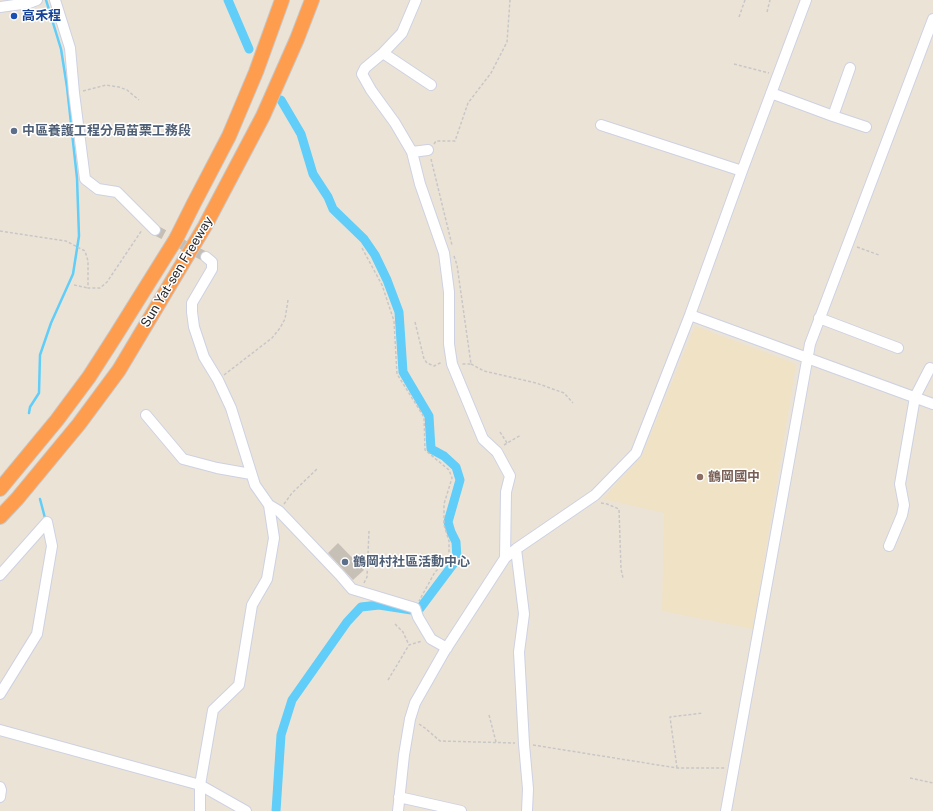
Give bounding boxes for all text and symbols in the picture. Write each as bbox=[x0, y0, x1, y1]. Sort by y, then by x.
place label: 高禾程 bbox=[22, 8, 61, 24]
marker: 高禾程 bbox=[9, 11, 19, 21]
place label: 中區養護工程分局苗栗工務段 bbox=[22, 123, 191, 139]
marker: 中區養護工程分局苗栗工務段 bbox=[9, 126, 19, 136]
street label: Sun Yat-sen Freeway bbox=[138, 214, 216, 330]
place label: 鶴岡國中 bbox=[708, 469, 760, 485]
marker: 鶴岡國中 bbox=[695, 472, 705, 482]
place label: 鶴岡村社區活動中心 bbox=[353, 554, 470, 570]
marker: 鶴岡村社區活動中心 bbox=[340, 557, 350, 567]

